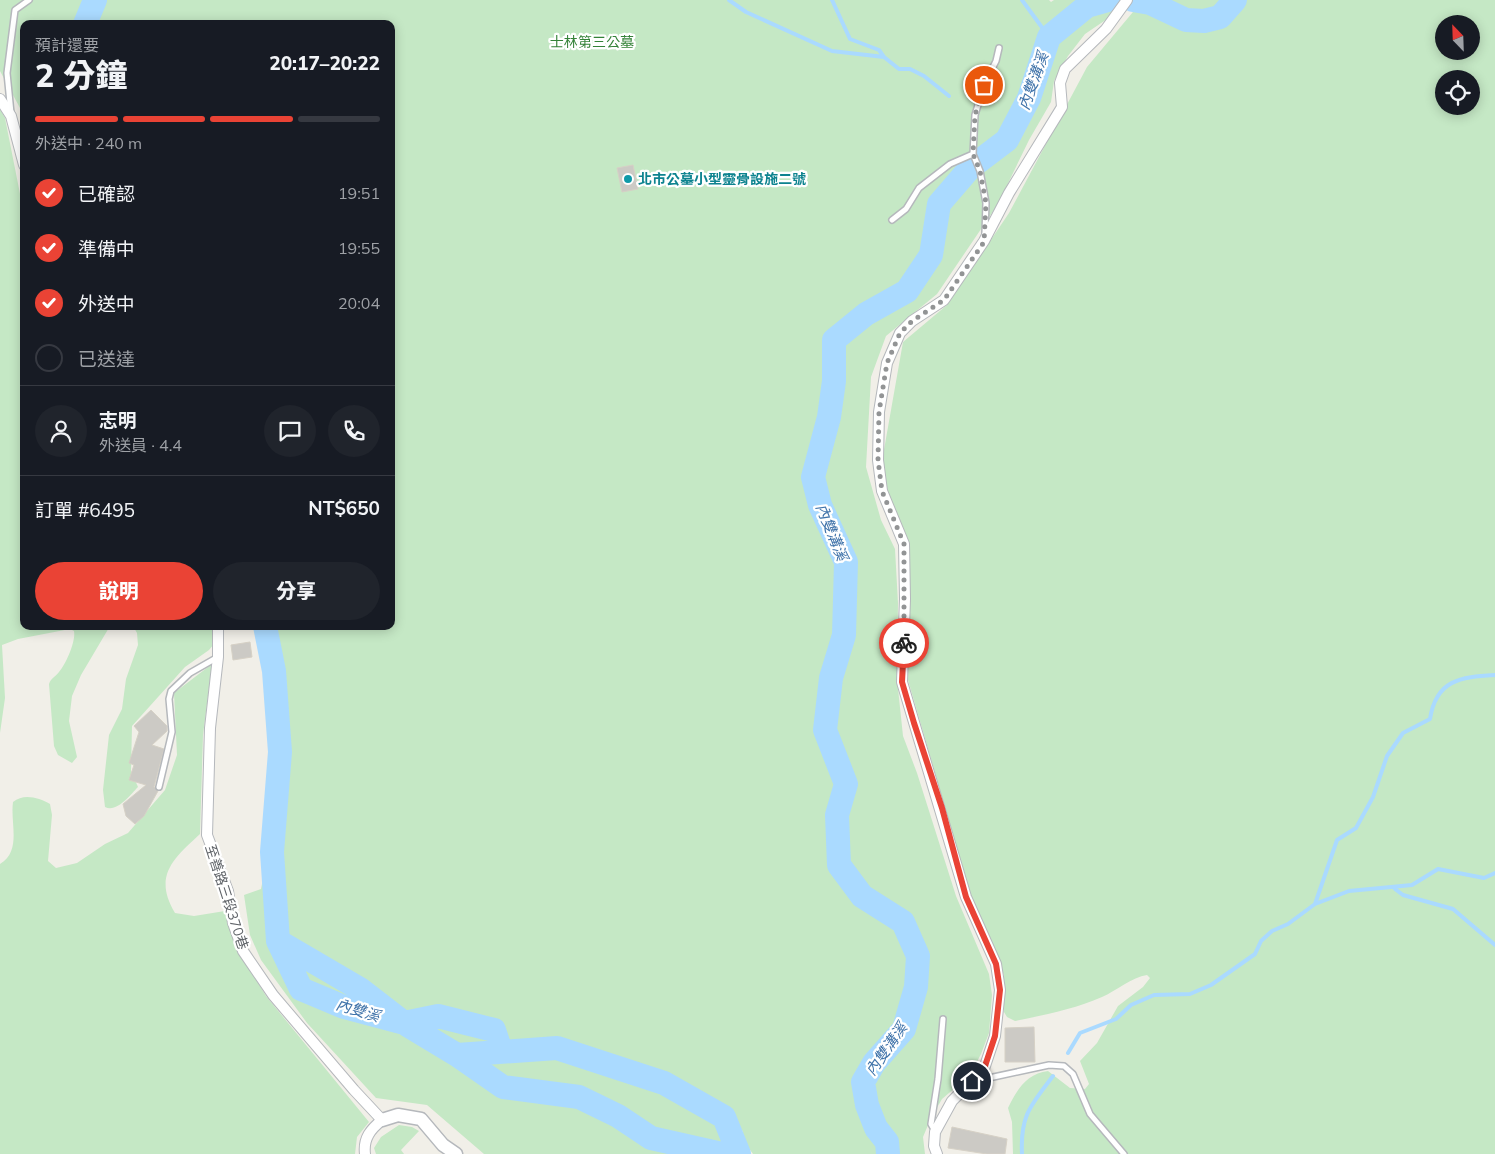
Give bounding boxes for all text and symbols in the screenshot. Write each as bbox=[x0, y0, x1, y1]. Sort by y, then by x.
north arrow bbox=[1435, 15, 1480, 60]
map controls bbox=[1435, 15, 1480, 115]
park label: 士林第三公墓 bbox=[550, 33, 634, 51]
text: 預計還要 bbox=[35, 35, 99, 55]
water label: 內雙溝溪 bbox=[1014, 48, 1053, 112]
text: 20:17–20:22 bbox=[269, 51, 380, 75]
text: 2 分鐘 bbox=[35, 55, 127, 95]
pin bbox=[963, 64, 1005, 106]
button: locate bbox=[1435, 70, 1480, 115]
icon: bag bbox=[970, 71, 998, 99]
text: 外送中 · 240 m bbox=[35, 133, 142, 153]
place label: 北市公墓小型靈骨設施二號 bbox=[638, 170, 806, 188]
marker: 北市公墓小型靈骨設施二號 bbox=[622, 173, 634, 185]
icon: check bbox=[35, 179, 63, 207]
text: 已確認 bbox=[78, 182, 135, 206]
text: 19:51 bbox=[338, 183, 380, 203]
icon: check bbox=[35, 234, 63, 262]
text: 準備中 bbox=[78, 237, 135, 261]
text: 19:55 bbox=[338, 238, 380, 258]
icon: check bbox=[35, 289, 63, 317]
text: 外送中 bbox=[78, 292, 135, 316]
text: 20:04 bbox=[338, 293, 380, 313]
text: 已送達 bbox=[78, 347, 135, 371]
button: person bbox=[35, 405, 87, 457]
button: chat bbox=[264, 405, 316, 457]
button: phone bbox=[328, 405, 380, 457]
text: 志明 bbox=[99, 408, 137, 432]
text: 外送員 · 4.4 bbox=[99, 435, 182, 455]
text: NT$650 bbox=[308, 496, 380, 520]
text: 訂單 #6495 bbox=[35, 498, 135, 522]
water label: 內雙溝溪 bbox=[812, 501, 853, 565]
button: 說明 bbox=[35, 562, 203, 620]
button: 分享 bbox=[213, 562, 380, 620]
courier bbox=[879, 618, 929, 668]
icon: bike bbox=[890, 629, 918, 657]
street label: 至善路三段370巷 bbox=[202, 842, 252, 952]
water label: 內雙溪 bbox=[334, 994, 384, 1026]
water label: 內雙溝溪 bbox=[861, 1017, 912, 1079]
pin bbox=[951, 1060, 993, 1102]
icon: home bbox=[958, 1067, 986, 1095]

